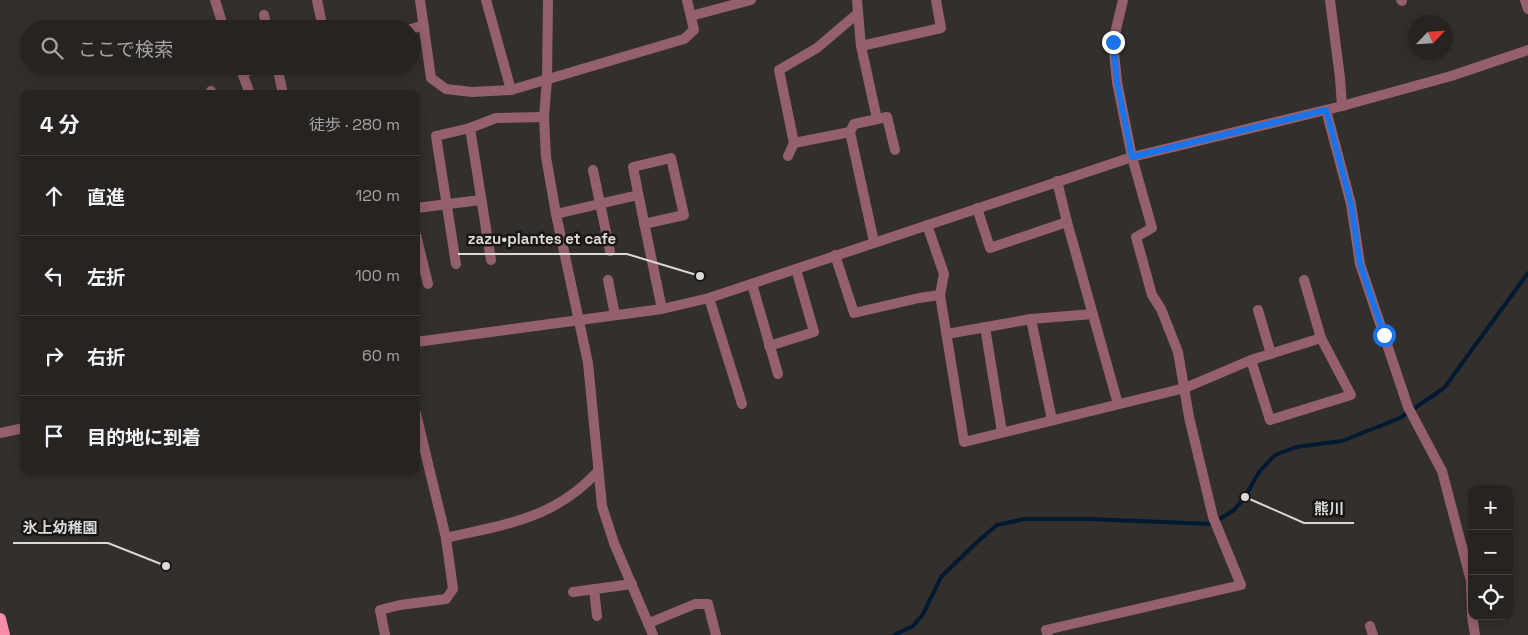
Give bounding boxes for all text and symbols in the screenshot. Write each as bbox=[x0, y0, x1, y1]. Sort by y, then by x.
north arrow bbox=[1408, 15, 1453, 60]
search box bbox=[20, 20, 420, 75]
route end bbox=[1102, 31, 1125, 54]
icon: search bbox=[38, 34, 66, 62]
text: ここで検索 bbox=[78, 37, 173, 62]
text: 4 分 bbox=[40, 111, 80, 138]
text: 徒歩 · 280 m bbox=[309, 114, 400, 135]
icon: ahead bbox=[40, 182, 68, 210]
text: 直進 bbox=[87, 185, 125, 210]
text: 120 m bbox=[356, 185, 400, 206]
callout: zazu•plantes et cafe bbox=[458, 224, 627, 254]
text: zazu•plantes et cafe bbox=[468, 229, 617, 248]
icon: left bbox=[40, 262, 68, 290]
text: 左折 bbox=[87, 265, 125, 290]
text: 100 m bbox=[355, 265, 400, 286]
route start bbox=[1373, 324, 1396, 347]
icon: right bbox=[40, 342, 68, 370]
text: 右折 bbox=[87, 345, 125, 370]
text: 60 m bbox=[362, 345, 400, 366]
icon: arrive bbox=[40, 422, 68, 450]
text: 目的地に到着 bbox=[87, 425, 201, 450]
map controls bbox=[1468, 485, 1513, 620]
button: + bbox=[1468, 485, 1513, 530]
callout: 熊川 bbox=[1304, 493, 1354, 523]
text: 熊川 bbox=[1314, 499, 1344, 518]
callout: 氷上幼稚園 bbox=[13, 513, 108, 543]
text: 氷上幼稚園 bbox=[22, 518, 98, 537]
button: − bbox=[1468, 530, 1513, 575]
button: locate bbox=[1468, 575, 1513, 620]

